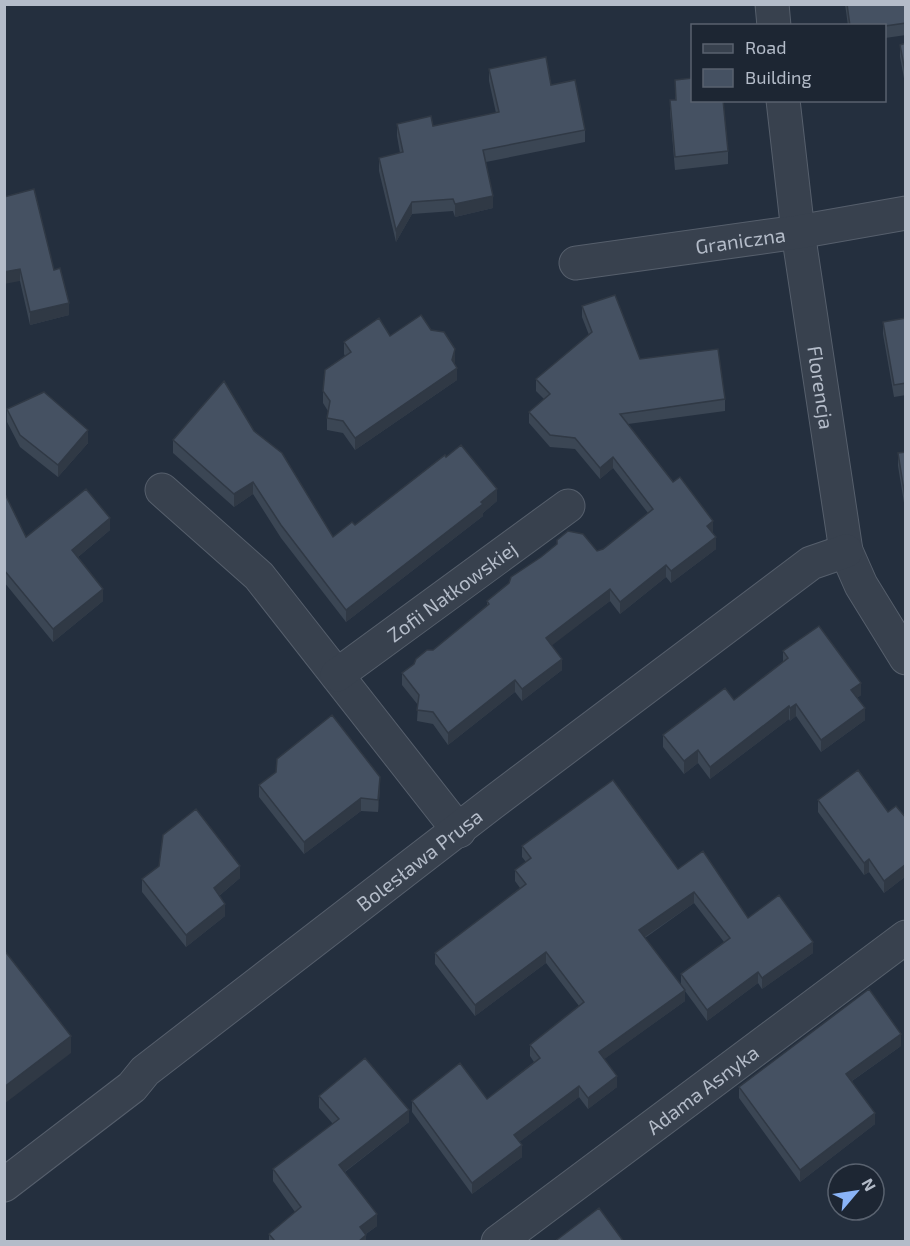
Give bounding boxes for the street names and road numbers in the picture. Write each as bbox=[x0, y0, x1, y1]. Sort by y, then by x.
street label: Graniczna bbox=[694, 222, 787, 258]
street label: Florencja bbox=[803, 344, 840, 431]
street label: Zofii Nałkowskiej bbox=[382, 536, 521, 646]
street label: Bolesława Prusa bbox=[351, 803, 487, 916]
street label: Adama Asnyka bbox=[642, 1040, 763, 1139]

